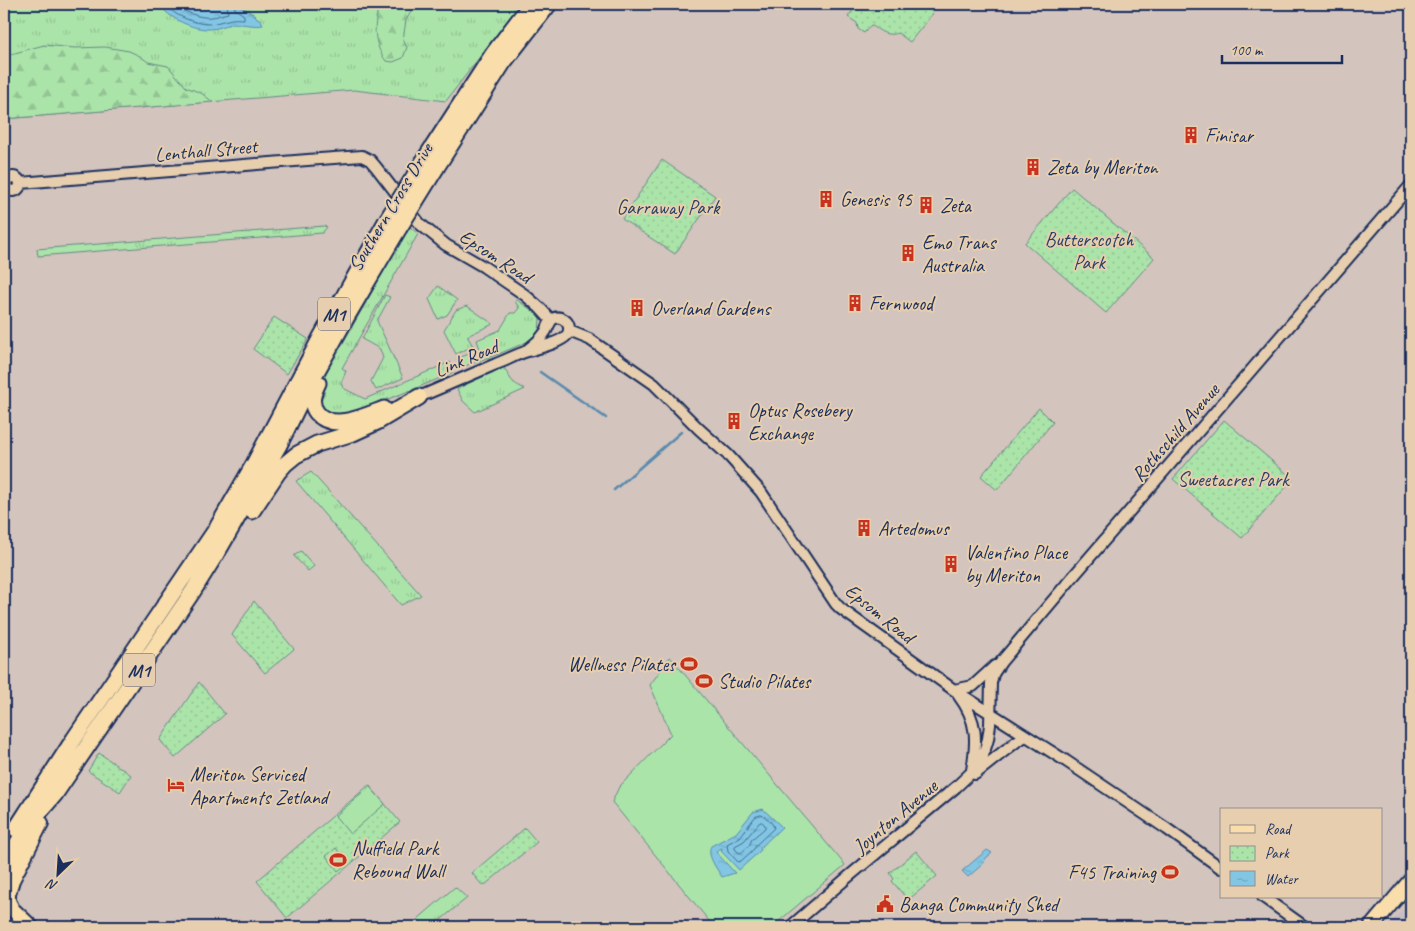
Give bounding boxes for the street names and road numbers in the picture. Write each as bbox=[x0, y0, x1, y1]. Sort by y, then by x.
street label: Lenthall Street bbox=[154, 133, 261, 167]
street label: Southern Cross Drive bbox=[342, 137, 439, 276]
street label: Epsom Road bbox=[455, 224, 539, 291]
road number: M1 bbox=[318, 298, 350, 330]
street label: Link Road bbox=[431, 333, 505, 383]
street label: Rothschild Avenue bbox=[1126, 377, 1226, 487]
street label: Epsom Road bbox=[840, 578, 922, 651]
road number: M1 bbox=[123, 654, 155, 686]
street label: Joynton Avenue bbox=[847, 773, 944, 859]

